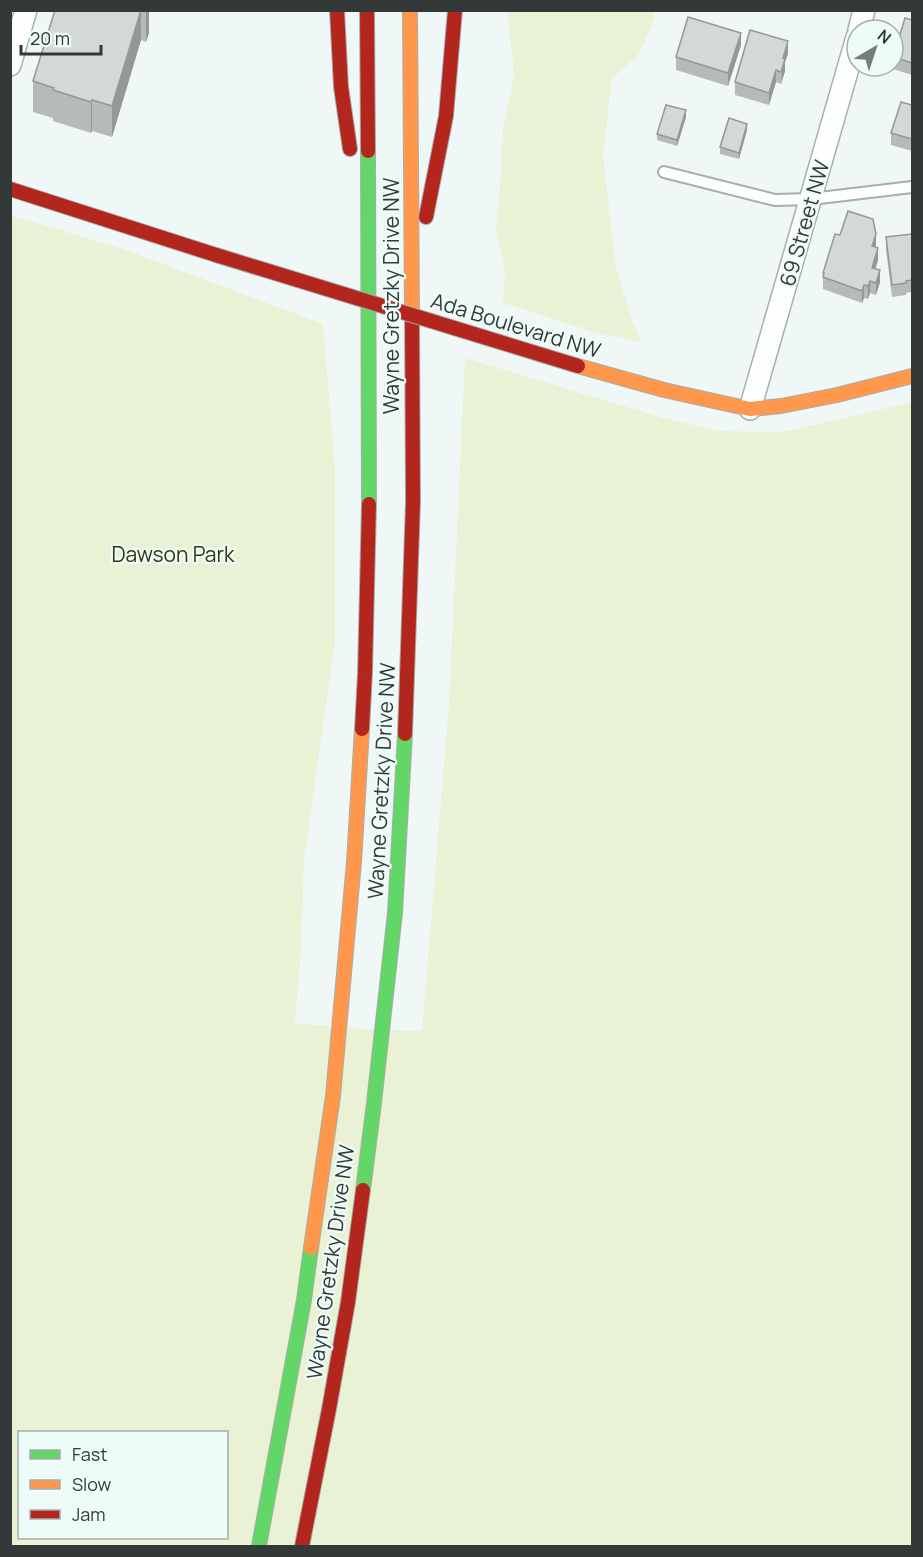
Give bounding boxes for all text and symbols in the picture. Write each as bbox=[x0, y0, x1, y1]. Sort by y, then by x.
scale bar bbox=[21, 18, 100, 56]
north arrow bbox=[845, 18, 905, 78]
text: N bbox=[873, 24, 896, 49]
text: 20 m bbox=[30, 26, 70, 50]
street label: 69 Street NW bbox=[773, 156, 835, 289]
street label: Wayne Gretzky Drive NW bbox=[377, 177, 405, 414]
street label: Ada Boulevard NW bbox=[428, 286, 605, 364]
park label: Dawson Park bbox=[111, 540, 235, 568]
street label: Wayne Gretzky Drive NW bbox=[361, 662, 401, 900]
street label: Wayne Gretzky Drive NW bbox=[300, 1143, 360, 1381]
legend bbox=[18, 1431, 228, 1539]
text: Fast bbox=[72, 1442, 107, 1466]
text: Slow bbox=[72, 1472, 112, 1496]
text: Jam bbox=[72, 1502, 106, 1526]

